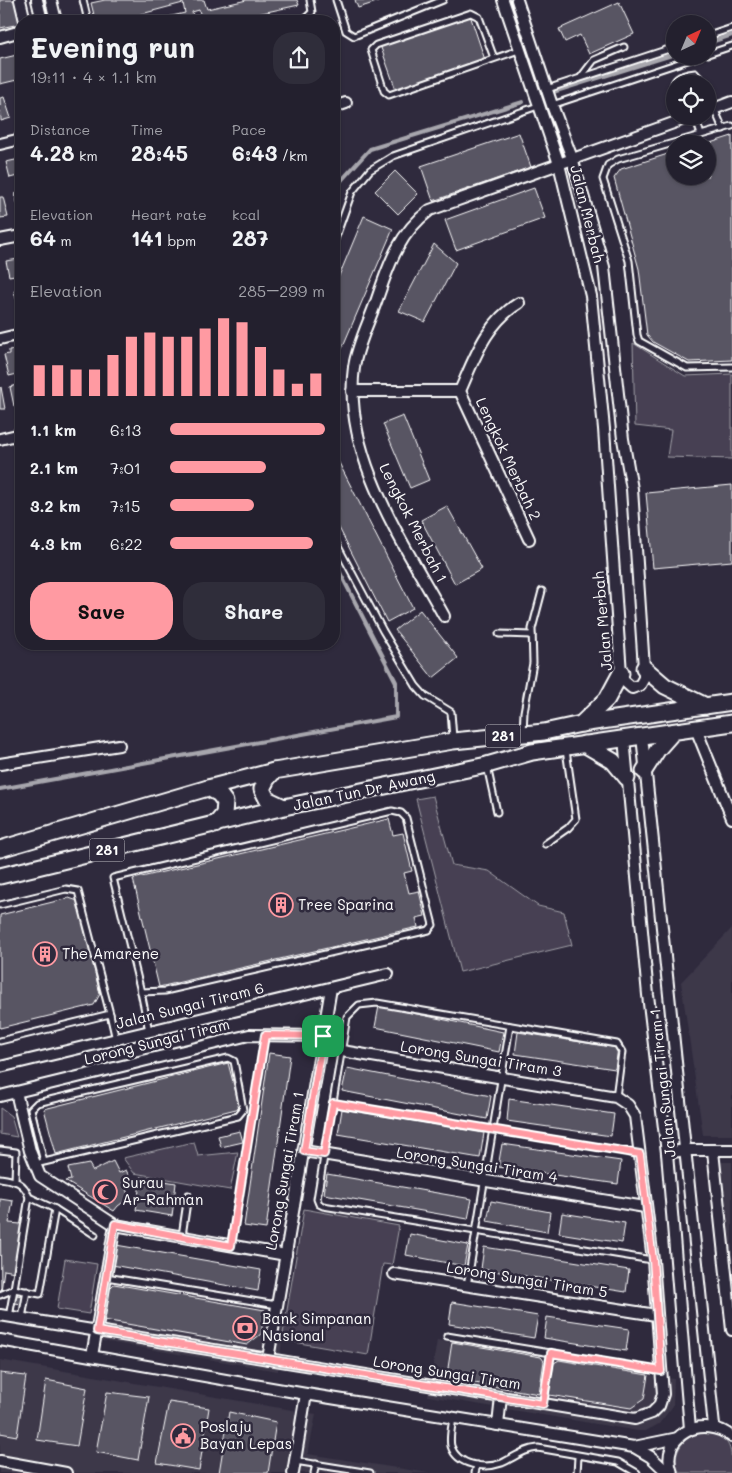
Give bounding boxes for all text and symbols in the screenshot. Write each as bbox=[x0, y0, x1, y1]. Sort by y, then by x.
north arrow bbox=[666, 15, 716, 65]
map controls bbox=[666, 15, 716, 185]
text: Evening run bbox=[30, 29, 195, 65]
button: share bbox=[273, 32, 325, 84]
text: 19:11 · 4 × 1.1 km bbox=[30, 66, 157, 87]
button: locate bbox=[666, 75, 716, 125]
text: Distance bbox=[30, 120, 90, 139]
text: Time bbox=[131, 120, 163, 139]
text: Pace bbox=[232, 120, 266, 139]
button: layers bbox=[666, 135, 716, 185]
text: 4.28 bbox=[30, 139, 75, 166]
text: 28:45 bbox=[131, 139, 188, 166]
text: 6:43 bbox=[232, 139, 277, 166]
text: km bbox=[75, 146, 98, 165]
text: /km bbox=[277, 146, 308, 165]
street label: Jalan Merbah bbox=[566, 163, 610, 265]
text: Elevation bbox=[30, 205, 93, 224]
text: Heart rate bbox=[131, 205, 207, 224]
text: kcal bbox=[232, 205, 260, 224]
text: 64 bbox=[30, 224, 56, 251]
text: 141 bbox=[131, 224, 163, 251]
text: 287 bbox=[232, 224, 268, 251]
text: m bbox=[56, 231, 72, 250]
text: bpm bbox=[163, 231, 196, 250]
text: Elevation bbox=[30, 280, 102, 301]
text: 285–299 m bbox=[238, 280, 325, 301]
street label: Lengkok Merbah 2 bbox=[472, 394, 546, 523]
text: 1.1 km bbox=[30, 419, 76, 440]
text: 6:13 bbox=[110, 419, 141, 440]
text: 2.1 km bbox=[30, 457, 78, 478]
text: 7:01 bbox=[110, 457, 141, 478]
street label: Lengkok Merbah 1 bbox=[375, 459, 453, 586]
text: 3.2 km bbox=[30, 495, 81, 516]
text: 7:15 bbox=[110, 495, 140, 516]
text: 4.3 km bbox=[30, 533, 82, 554]
text: 6:22 bbox=[110, 533, 142, 554]
street label: Jalan Merbah bbox=[588, 570, 616, 672]
button: Save bbox=[30, 582, 173, 640]
button: Share bbox=[183, 582, 325, 640]
road number: 281 bbox=[486, 724, 520, 748]
street label: Jalan Tun Dr Awang bbox=[291, 765, 437, 815]
road number: 281 bbox=[90, 838, 124, 862]
building icon: Tree Sparina bbox=[268, 892, 294, 918]
place label: Tree Sparina bbox=[298, 894, 394, 914]
building icon: The Amarene bbox=[32, 941, 58, 967]
place label: The Amarene bbox=[62, 943, 159, 963]
street label: Jalan Sungai Tiram 6 bbox=[114, 977, 266, 1033]
street label: Jalan Sungai Tiram 1 bbox=[644, 1008, 680, 1158]
street label: Lorong Sungai Tiram bbox=[82, 1013, 232, 1069]
pin bbox=[302, 1015, 344, 1057]
icon: arrive bbox=[309, 1022, 337, 1050]
street label: Lorong Sungai Tiram 3 bbox=[399, 1035, 563, 1081]
street label: Lorong Sungai Tiram 1 bbox=[260, 1090, 308, 1252]
street label: Lorong Sungai Tiram 4 bbox=[395, 1141, 559, 1187]
place label: Surau Ar-Rahman bbox=[122, 1172, 203, 1209]
mosque icon: Surau Ar-Rahman bbox=[92, 1179, 118, 1205]
street label: Lorong Sungai Tiram 5 bbox=[445, 1256, 609, 1302]
place label: Bank Simpanan Nasional bbox=[262, 1308, 371, 1345]
bank icon: Bank Simpanan Nasional bbox=[232, 1315, 258, 1341]
street label: Lorong Sungai Tiram bbox=[372, 1350, 522, 1394]
place label: Poslaju Bayan Lepas bbox=[200, 1416, 292, 1453]
public building icon: Poslaju Bayan Lepas bbox=[170, 1423, 196, 1449]

